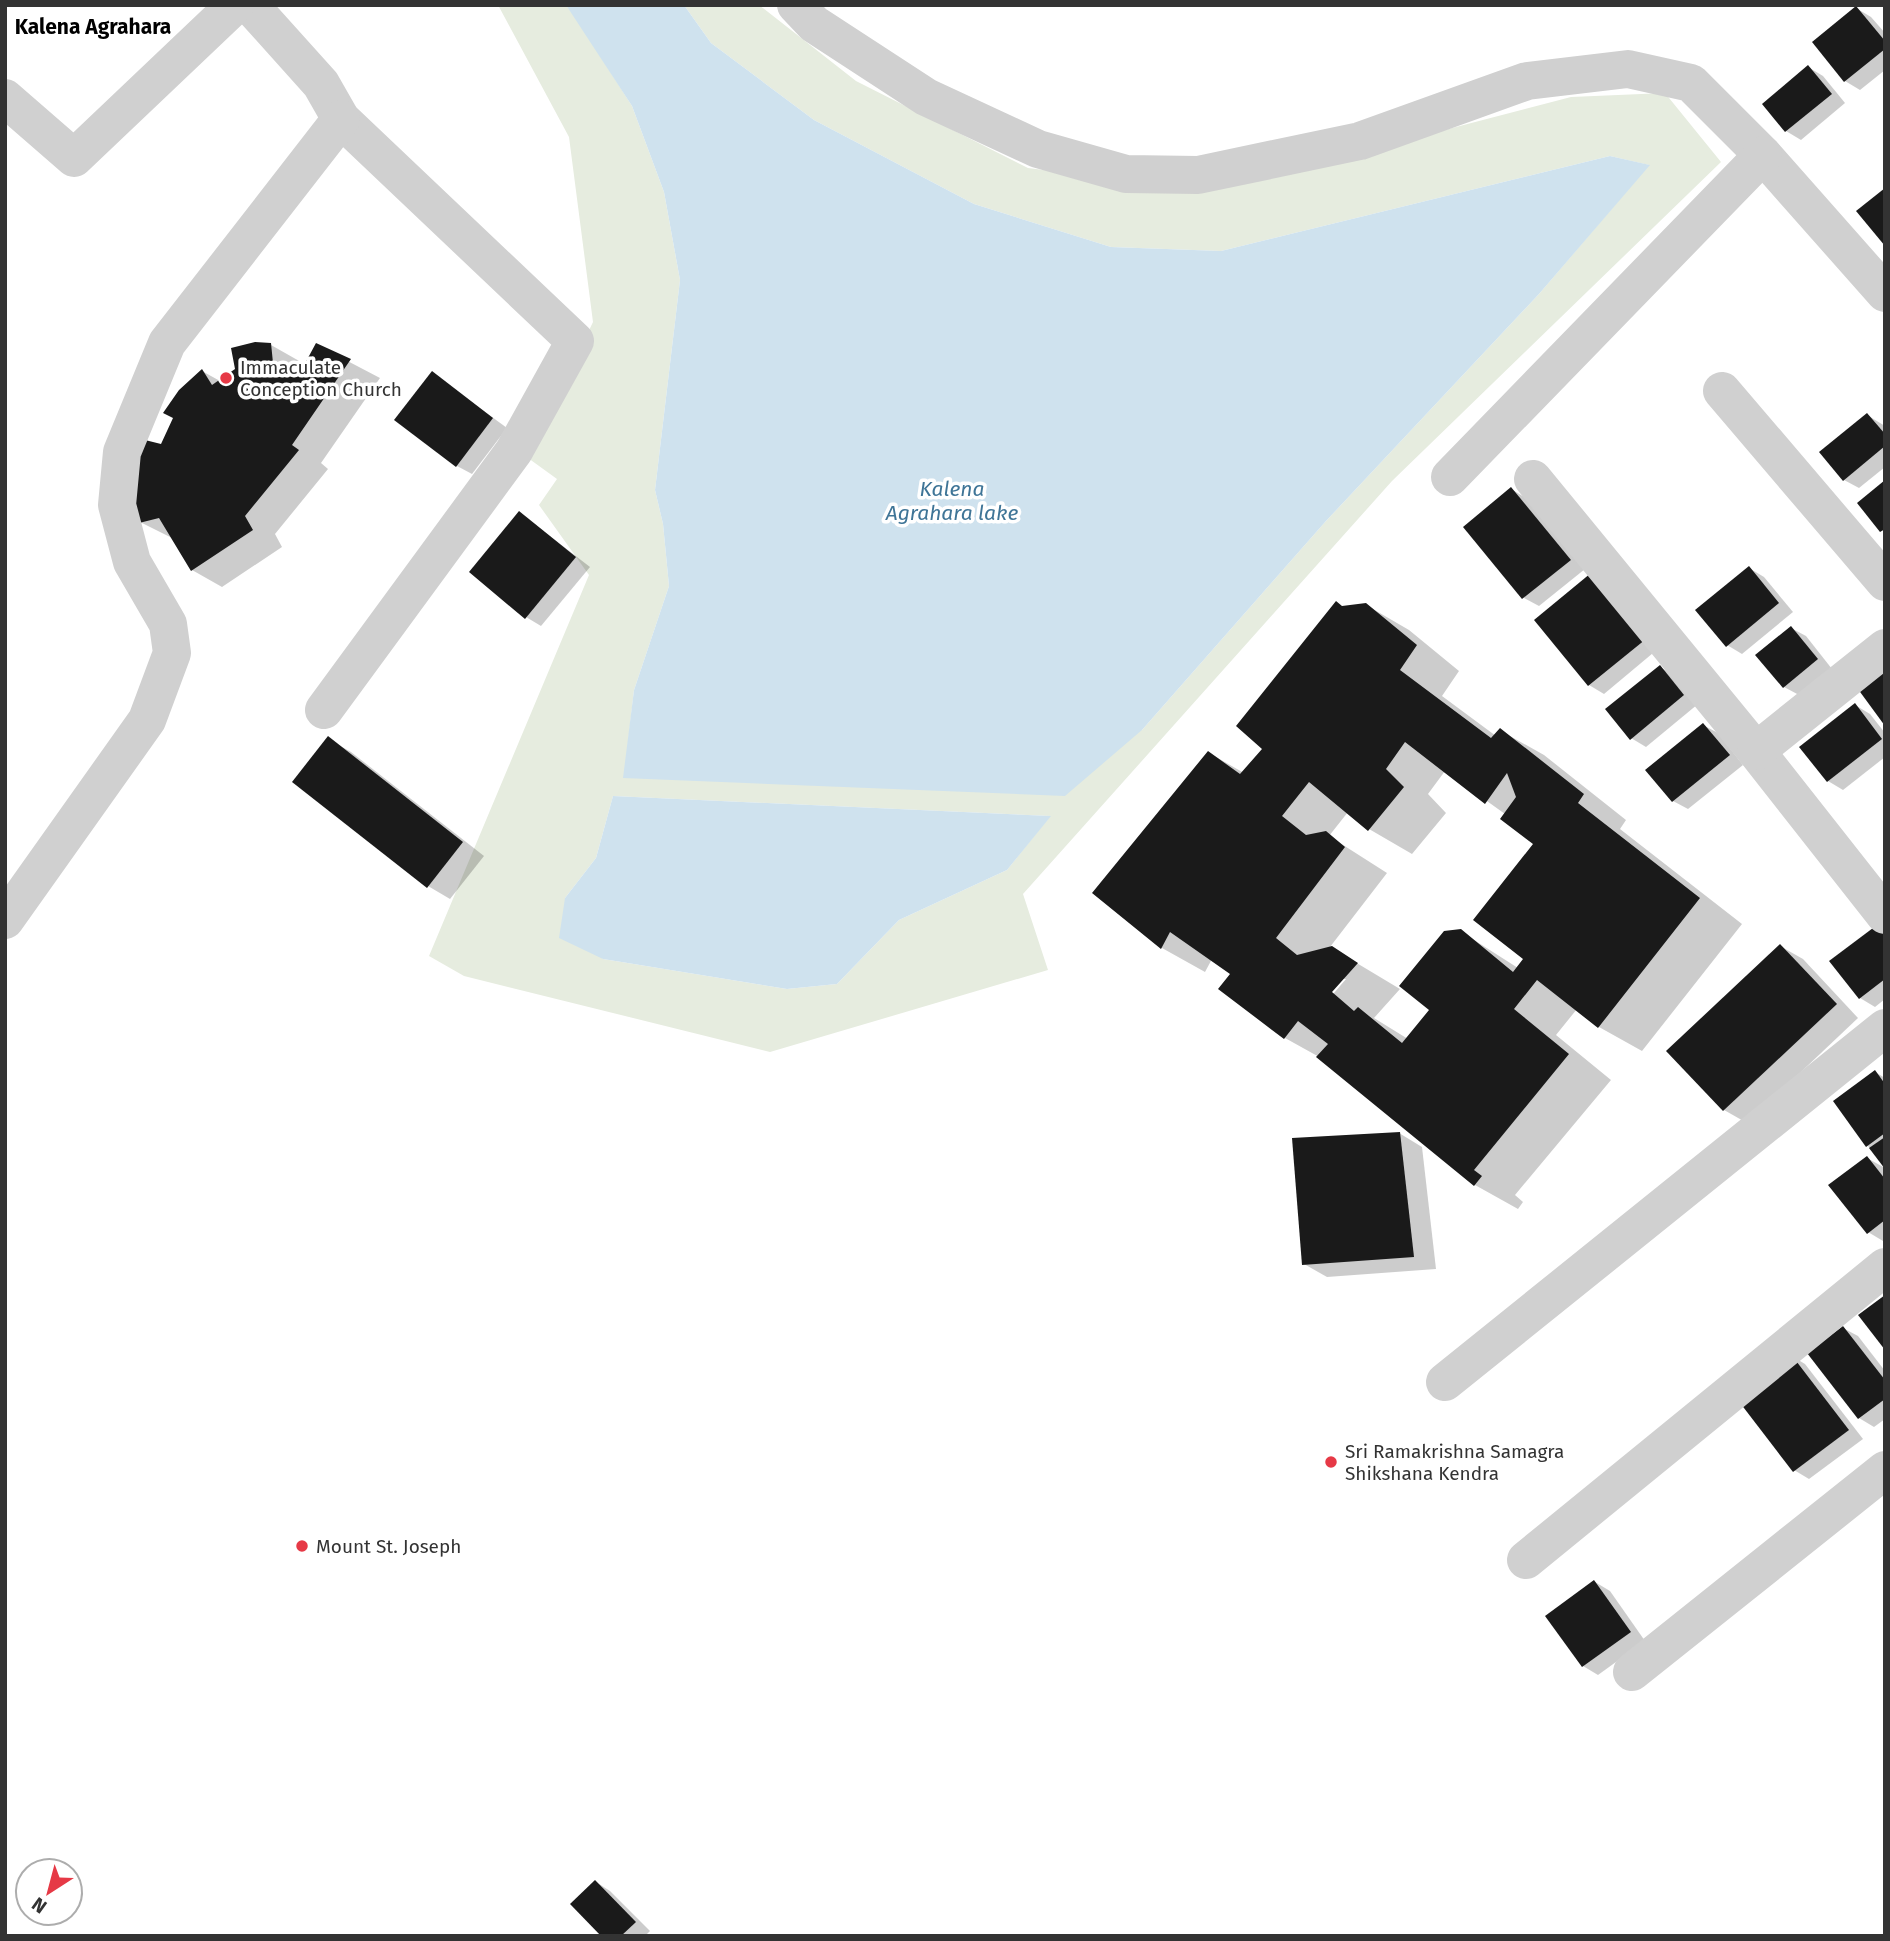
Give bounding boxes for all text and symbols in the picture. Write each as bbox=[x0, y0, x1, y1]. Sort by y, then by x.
district label: Kalena Agrahara bbox=[15, 14, 171, 40]
place label: Immaculate Conception Church bbox=[240, 356, 402, 401]
marker: Immaculate Conception Church bbox=[218, 370, 234, 386]
water label: Kalena Agrahara lake bbox=[885, 476, 1018, 526]
place label: Sri Ramakrishna Samagra Shikshana Kendra bbox=[1345, 1440, 1564, 1485]
marker: Sri Ramakrishna Samagra Shikshana Kendra bbox=[1323, 1454, 1339, 1470]
place label: Mount St. Joseph bbox=[316, 1535, 461, 1558]
marker: Mount St. Joseph bbox=[294, 1538, 310, 1554]
north arrow bbox=[14, 1857, 84, 1927]
text: N bbox=[27, 1892, 51, 1918]

